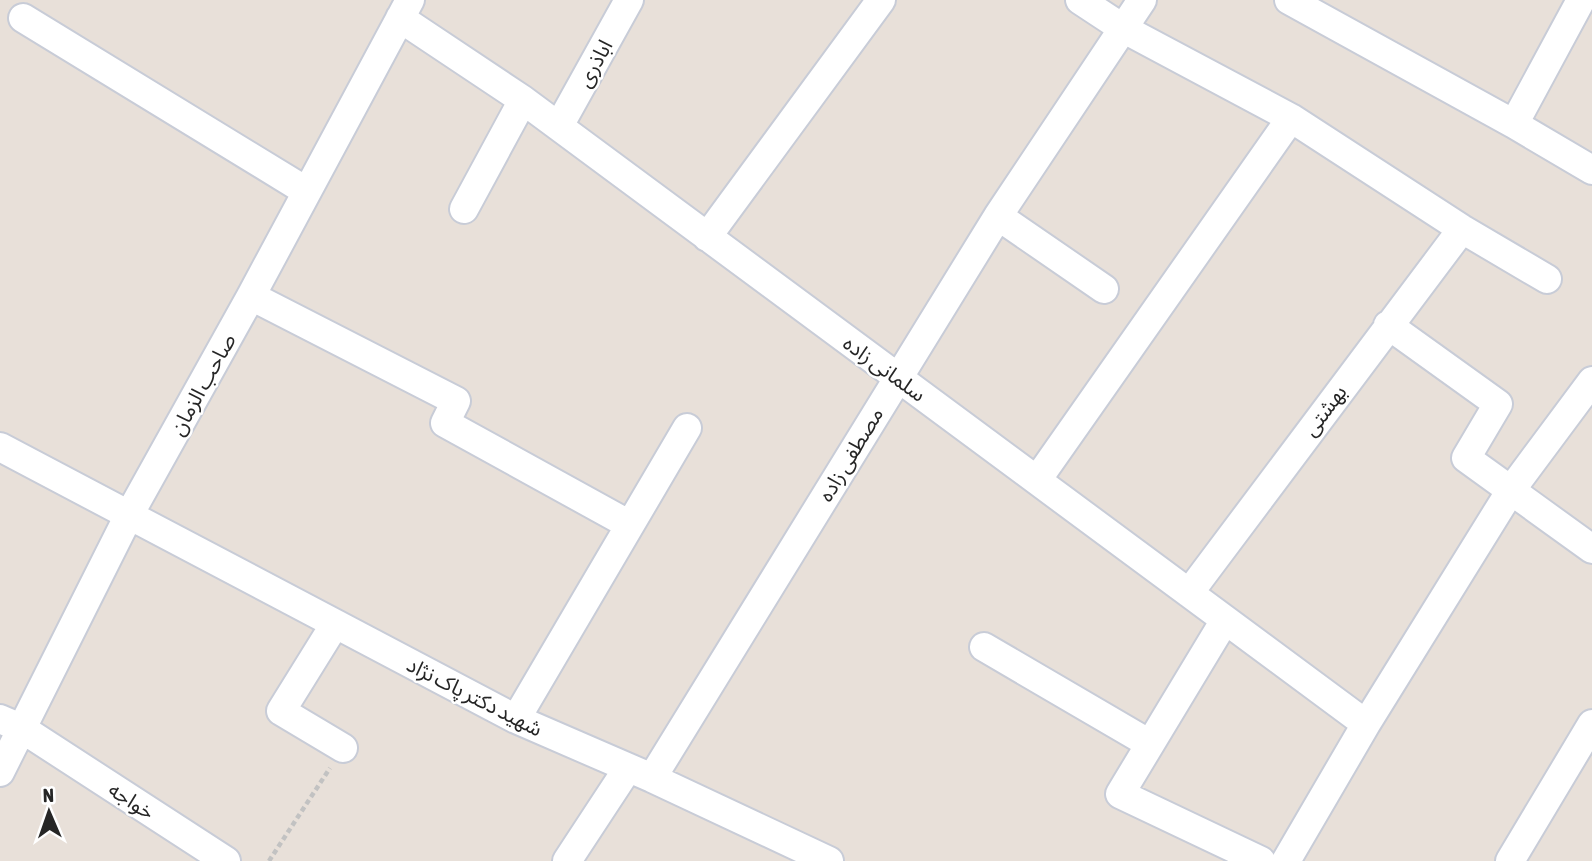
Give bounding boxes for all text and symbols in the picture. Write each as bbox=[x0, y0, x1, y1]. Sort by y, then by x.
street label: اباذری bbox=[571, 35, 618, 91]
street label: صاحب الزمان bbox=[164, 329, 241, 440]
street label: سلمانی زاده bbox=[839, 330, 931, 407]
street label: بهشتی bbox=[1297, 380, 1352, 441]
street label: مصطفی زاده bbox=[813, 403, 888, 506]
street label: شهید دکتر پاک نژاد bbox=[402, 652, 547, 742]
street label: خواجه bbox=[104, 776, 159, 824]
north arrow bbox=[14, 777, 84, 847]
text: N bbox=[42, 784, 54, 806]

